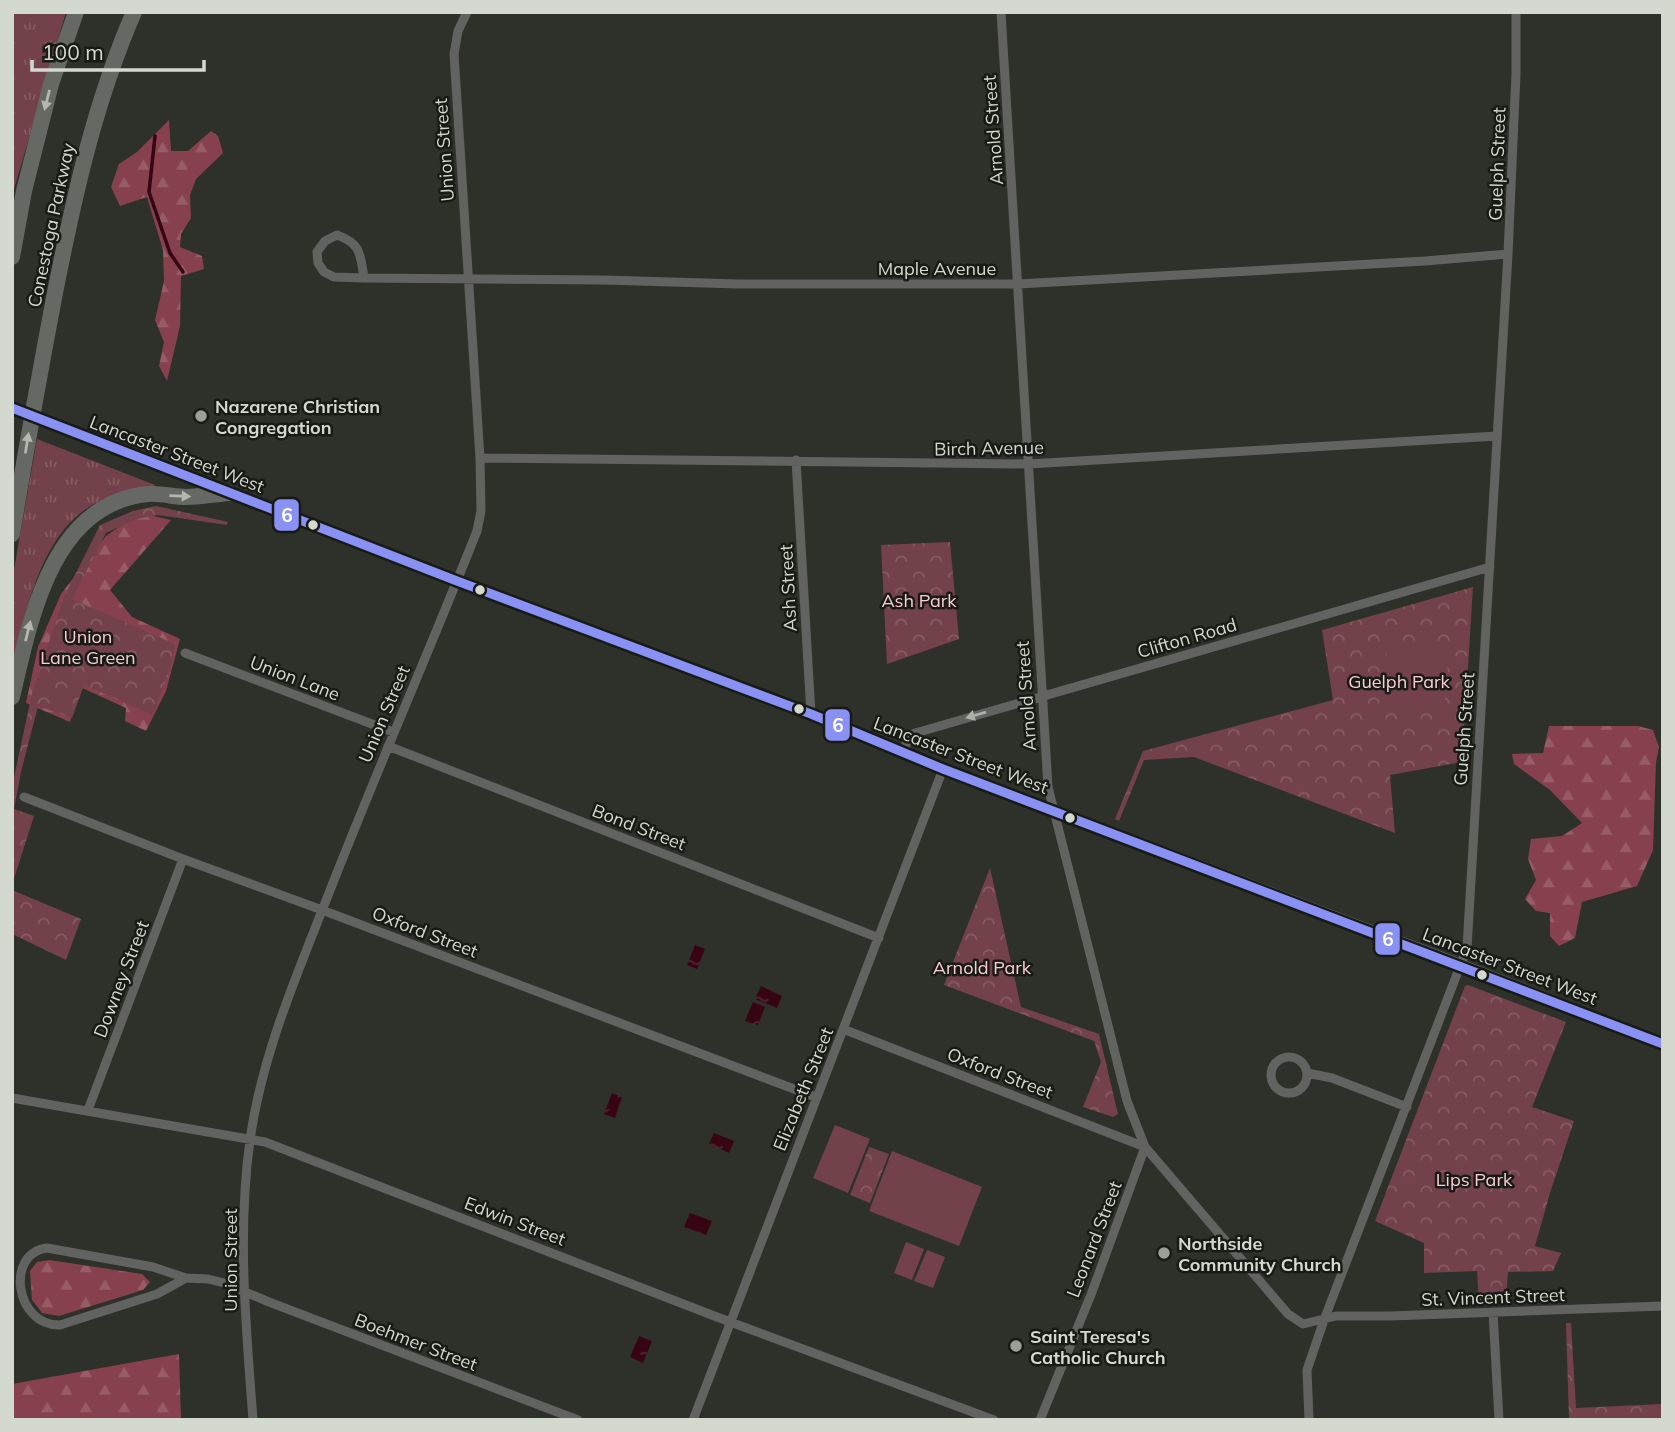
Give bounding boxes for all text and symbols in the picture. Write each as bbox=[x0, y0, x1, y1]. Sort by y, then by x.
scale bar bbox=[32, 28, 203, 72]
text: 100 m bbox=[42, 39, 104, 65]
street label: Arnold Street bbox=[978, 74, 1008, 186]
one-way arrow bbox=[41, 89, 52, 111]
street label: Union Street bbox=[429, 98, 459, 202]
street label: Guelph Street bbox=[1484, 107, 1510, 221]
street label: Conestoga Parkway bbox=[22, 140, 80, 309]
street label: Maple Avenue bbox=[878, 257, 996, 280]
place label: Nazarene Christian Congregation bbox=[215, 395, 380, 439]
marker: Nazarene Christian Congregation bbox=[193, 408, 209, 424]
street label: Lancaster Street West bbox=[86, 410, 268, 498]
one-way arrow bbox=[22, 432, 33, 454]
street label: Birch Avenue bbox=[934, 436, 1044, 460]
one-way arrow bbox=[170, 491, 192, 502]
line badge: 6 bbox=[273, 498, 300, 532]
text: 6 bbox=[281, 503, 293, 527]
unlabelled marker bbox=[306, 518, 320, 532]
street label: Ash Street bbox=[774, 544, 802, 632]
unlabelled marker bbox=[473, 583, 487, 597]
park label: Ash Park bbox=[881, 589, 957, 612]
street label: Clifton Road bbox=[1135, 613, 1239, 663]
one-way arrow bbox=[23, 620, 34, 642]
park label: Union Lane Green bbox=[40, 625, 136, 669]
street label: Arnold Street bbox=[1011, 640, 1041, 752]
street label: Union Lane bbox=[247, 650, 343, 706]
street label: Union Street bbox=[353, 662, 415, 766]
park label: Guelph Park bbox=[1348, 670, 1451, 693]
street label: Guelph Street bbox=[1449, 672, 1479, 786]
unlabelled marker bbox=[792, 702, 806, 716]
line badge: 6 bbox=[824, 708, 851, 742]
street label: Lancaster Street West bbox=[870, 711, 1052, 799]
one-way arrow bbox=[965, 711, 986, 721]
text: 6 bbox=[832, 713, 844, 737]
street label: Bond Street bbox=[589, 799, 689, 855]
unlabelled marker bbox=[1063, 811, 1077, 825]
street label: Oxford Street bbox=[369, 901, 481, 963]
street label: Downey Street bbox=[88, 917, 154, 1041]
line badge: 6 bbox=[1374, 922, 1401, 956]
street label: Lancaster Street West bbox=[1419, 922, 1601, 1010]
text: 6 bbox=[1382, 927, 1394, 951]
park label: Arnold Park bbox=[933, 956, 1032, 979]
unlabelled marker bbox=[1475, 968, 1489, 982]
street label: Elizabeth Street bbox=[768, 1024, 838, 1154]
street label: Oxford Street bbox=[944, 1042, 1056, 1104]
park label: Lips Park bbox=[1436, 1168, 1513, 1191]
street label: Leonard Street bbox=[1061, 1178, 1127, 1300]
street label: Edwin Street bbox=[461, 1191, 569, 1251]
street label: Union Street bbox=[219, 1208, 242, 1312]
place label: Northside Community Church bbox=[1178, 1232, 1341, 1276]
marker: Northside Community Church bbox=[1156, 1245, 1172, 1261]
street label: St. Vincent Street bbox=[1421, 1283, 1565, 1311]
street label: Boehmer Street bbox=[351, 1308, 481, 1376]
place label: Saint Teresa's Catholic Church bbox=[1030, 1325, 1166, 1369]
marker: Saint Teresa's Catholic Church bbox=[1008, 1338, 1024, 1354]

